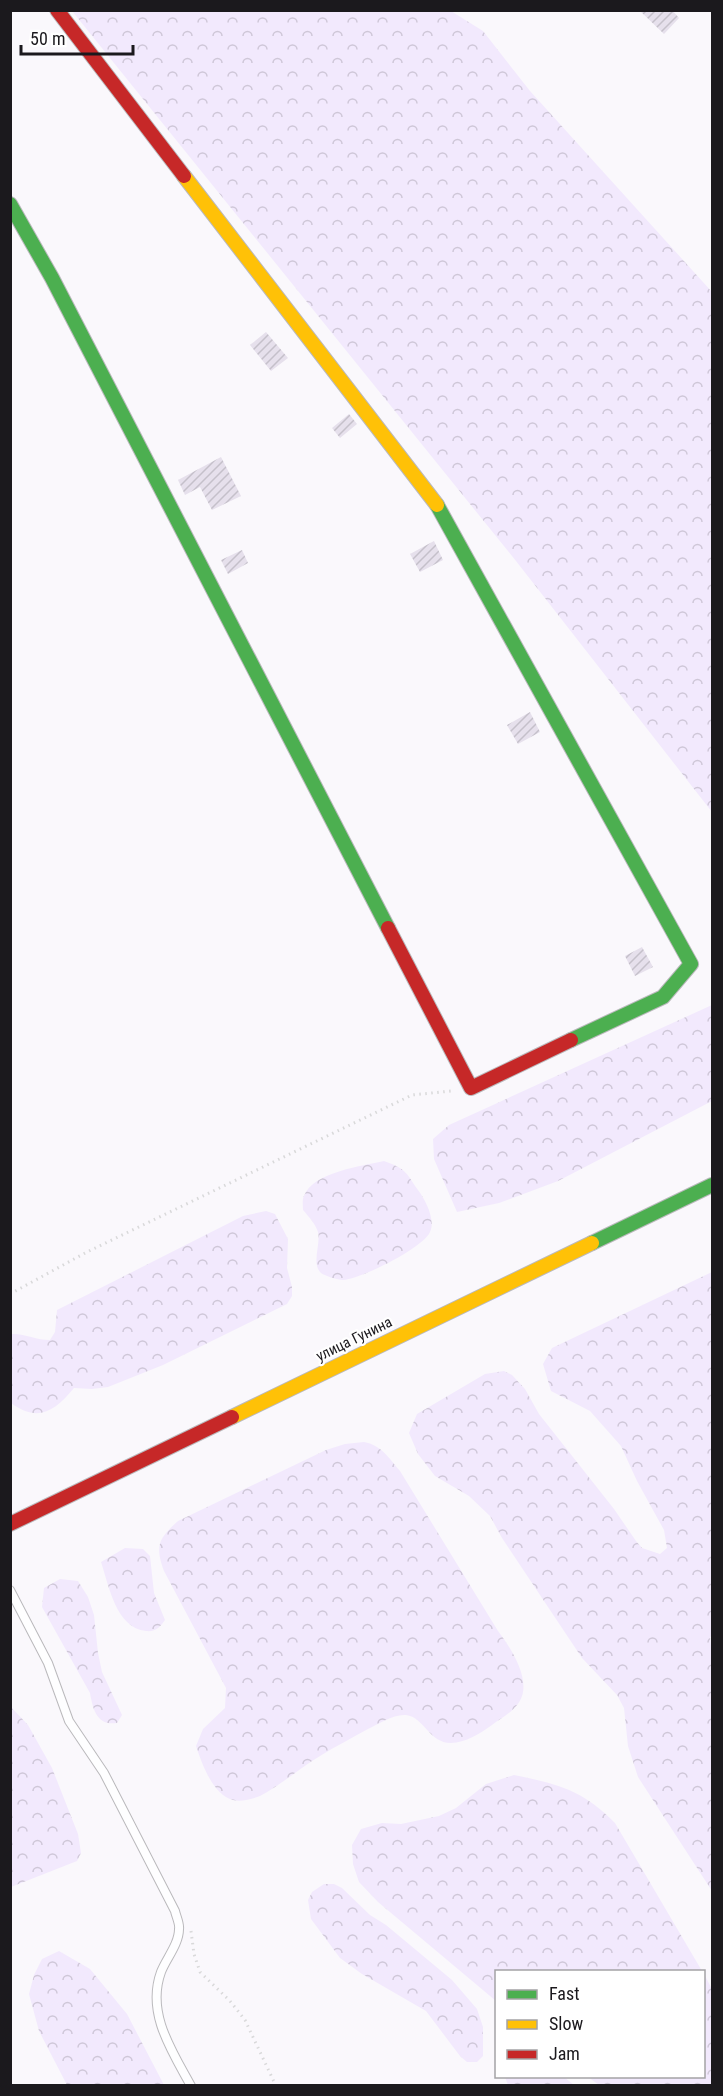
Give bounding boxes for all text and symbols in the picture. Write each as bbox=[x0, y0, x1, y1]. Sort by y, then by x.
scale bar bbox=[21, 18, 134, 56]
text: 50 m bbox=[30, 28, 65, 49]
street label: улица Гунина bbox=[313, 1313, 395, 1365]
legend bbox=[495, 1970, 705, 2078]
text: Fast bbox=[549, 1983, 580, 2004]
text: Slow bbox=[549, 2013, 584, 2034]
text: Jam bbox=[549, 2043, 580, 2064]

